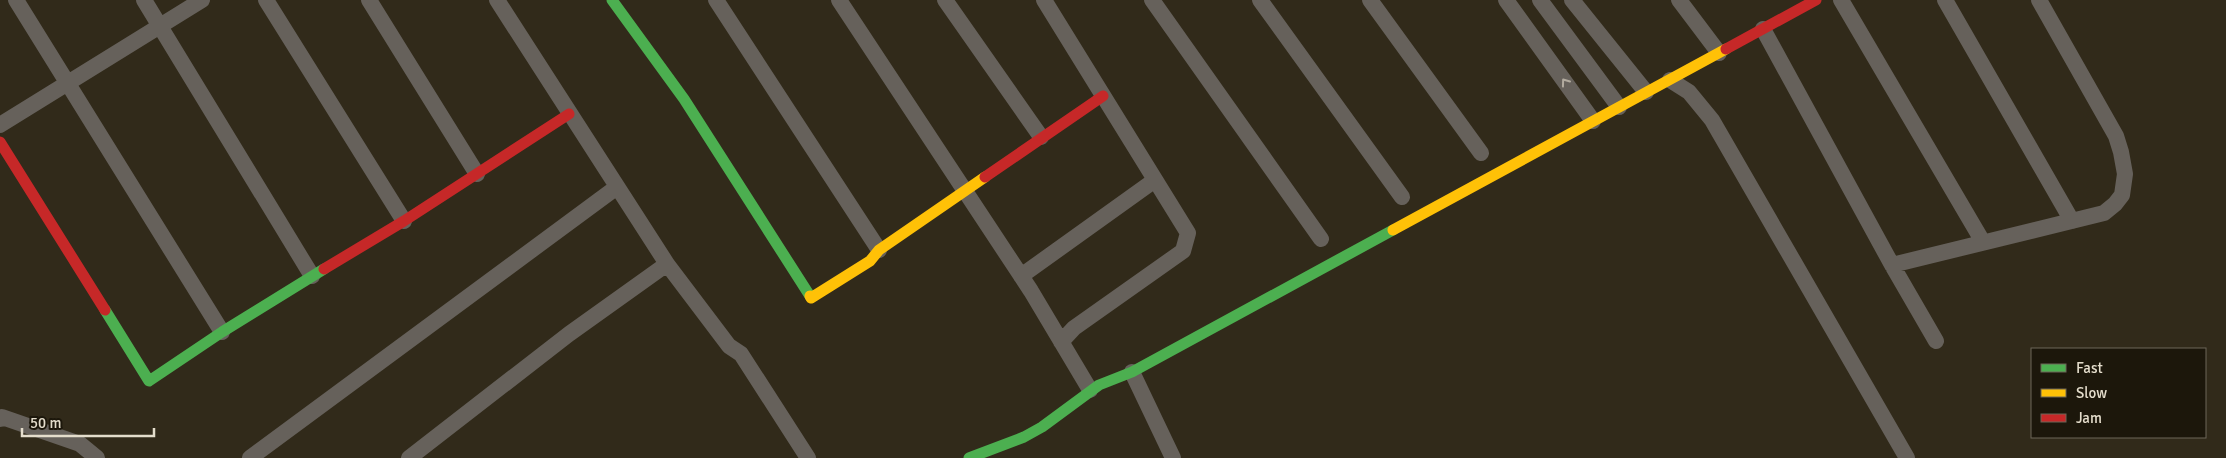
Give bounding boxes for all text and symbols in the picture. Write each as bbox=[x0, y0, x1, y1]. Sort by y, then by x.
one-way arrow bbox=[1562, 78, 1571, 88]
legend bbox=[2031, 348, 2206, 438]
text: Fast bbox=[2076, 359, 2103, 377]
text: Slow bbox=[2076, 384, 2107, 402]
scale bar bbox=[22, 406, 155, 438]
text: Jam bbox=[2076, 409, 2102, 427]
text: 50 m bbox=[30, 414, 61, 432]

